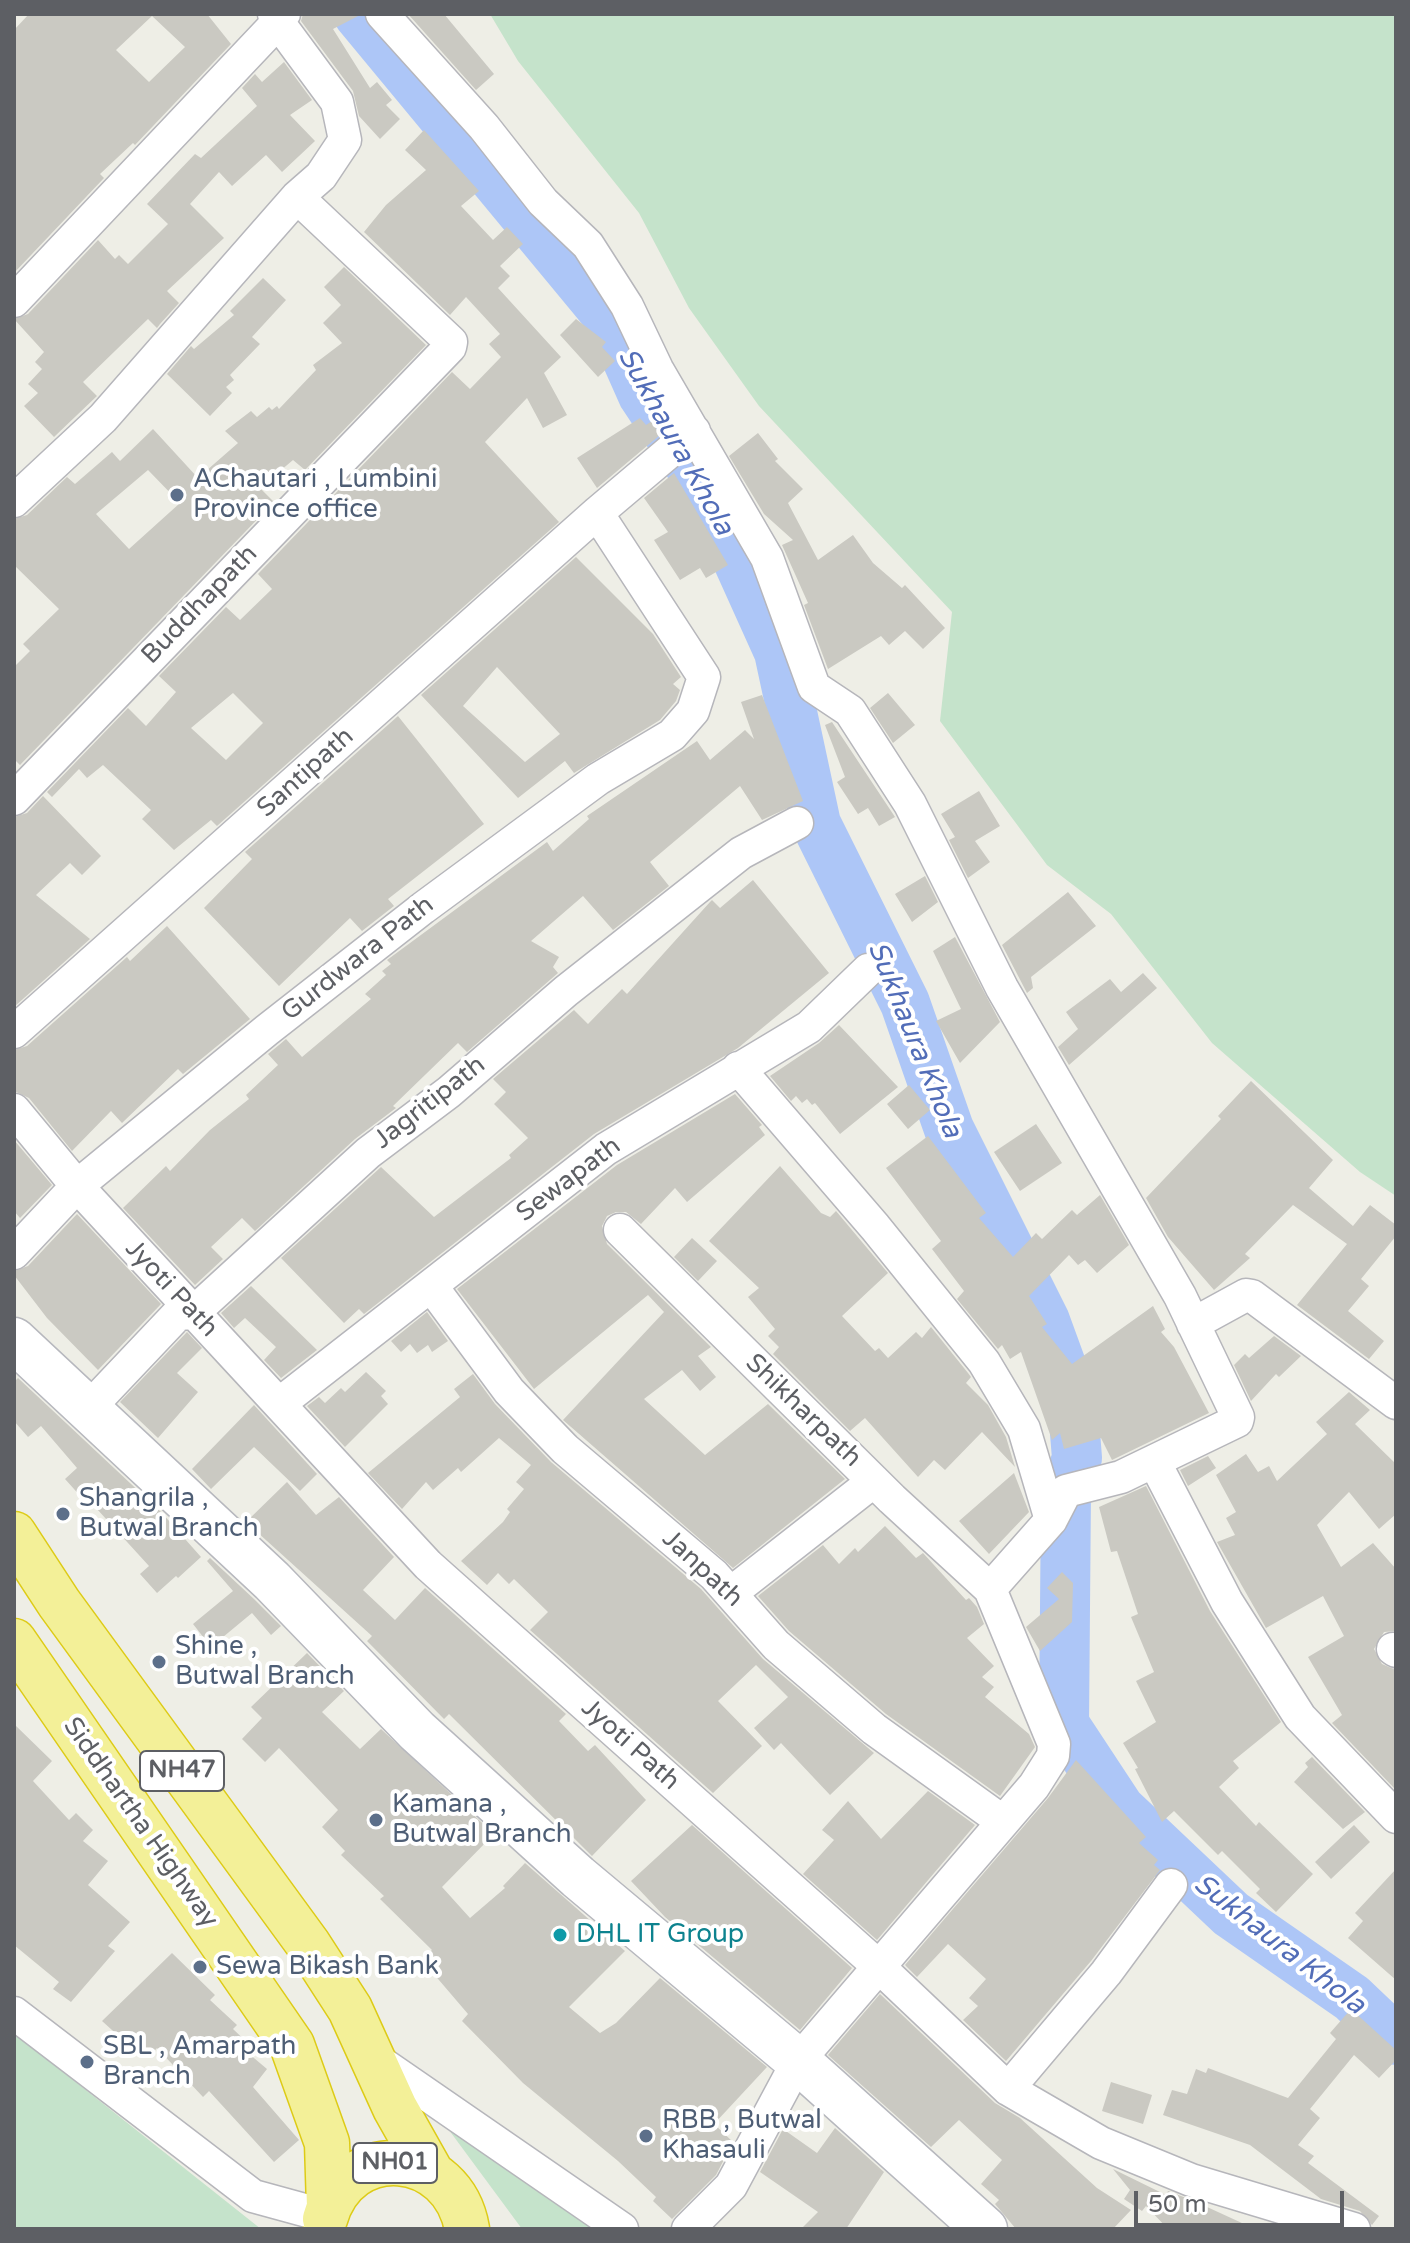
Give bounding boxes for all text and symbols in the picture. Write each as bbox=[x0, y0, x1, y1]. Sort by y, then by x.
water label: Sukhaura Khola bbox=[610, 343, 740, 541]
place label: AChautari , Lumbini Province office bbox=[193, 464, 437, 526]
marker: AChautari , Lumbini Province office bbox=[168, 486, 186, 504]
street label: Buddhapath bbox=[135, 539, 265, 671]
street label: Santipath bbox=[251, 722, 361, 824]
street label: Gurdwara Path bbox=[276, 890, 440, 1028]
water label: Sukhaura Khola bbox=[859, 937, 969, 1143]
street label: Jagritipath bbox=[368, 1050, 492, 1156]
street label: Sewapath bbox=[511, 1131, 627, 1229]
street label: Jyoti Path bbox=[118, 1234, 224, 1344]
street label: Shikharpath bbox=[739, 1348, 867, 1474]
place label: Shangrila , Butwal Branch bbox=[79, 1483, 259, 1544]
marker: Shangrila , Butwal Branch bbox=[54, 1505, 72, 1523]
street label: Janpath bbox=[655, 1524, 749, 1614]
place label: Shine , Butwal Branch bbox=[175, 1631, 355, 1692]
marker: Shine , Butwal Branch bbox=[150, 1653, 168, 1671]
street label: Jyoti Path bbox=[574, 1693, 686, 1797]
street label: Siddhartha Highway bbox=[56, 1712, 224, 1934]
road number: NH47 bbox=[140, 1751, 224, 1791]
place label: Kamana , Butwal Branch bbox=[392, 1789, 572, 1850]
marker: Kamana , Butwal Branch bbox=[367, 1811, 385, 1829]
water label: Sukhaura Khola bbox=[1187, 1868, 1371, 2022]
place label: DHL IT Group bbox=[576, 1919, 744, 1951]
marker: DHL IT Group bbox=[551, 1926, 569, 1944]
place label: Sewa Bikash Bank bbox=[216, 1951, 439, 1983]
marker: Sewa Bikash Bank bbox=[191, 1958, 209, 1976]
place label: SBL , Amarpath Branch bbox=[103, 2031, 296, 2092]
marker: SBL , Amarpath Branch bbox=[78, 2053, 96, 2071]
place label: RBB , Butwal Khasauli bbox=[662, 2105, 822, 2166]
marker: RBB , Butwal Khasauli bbox=[637, 2127, 655, 2145]
road number: NH01 bbox=[353, 2143, 437, 2183]
scale bar bbox=[1138, 2175, 1348, 2225]
text: 50 m bbox=[1148, 2190, 1206, 2219]

